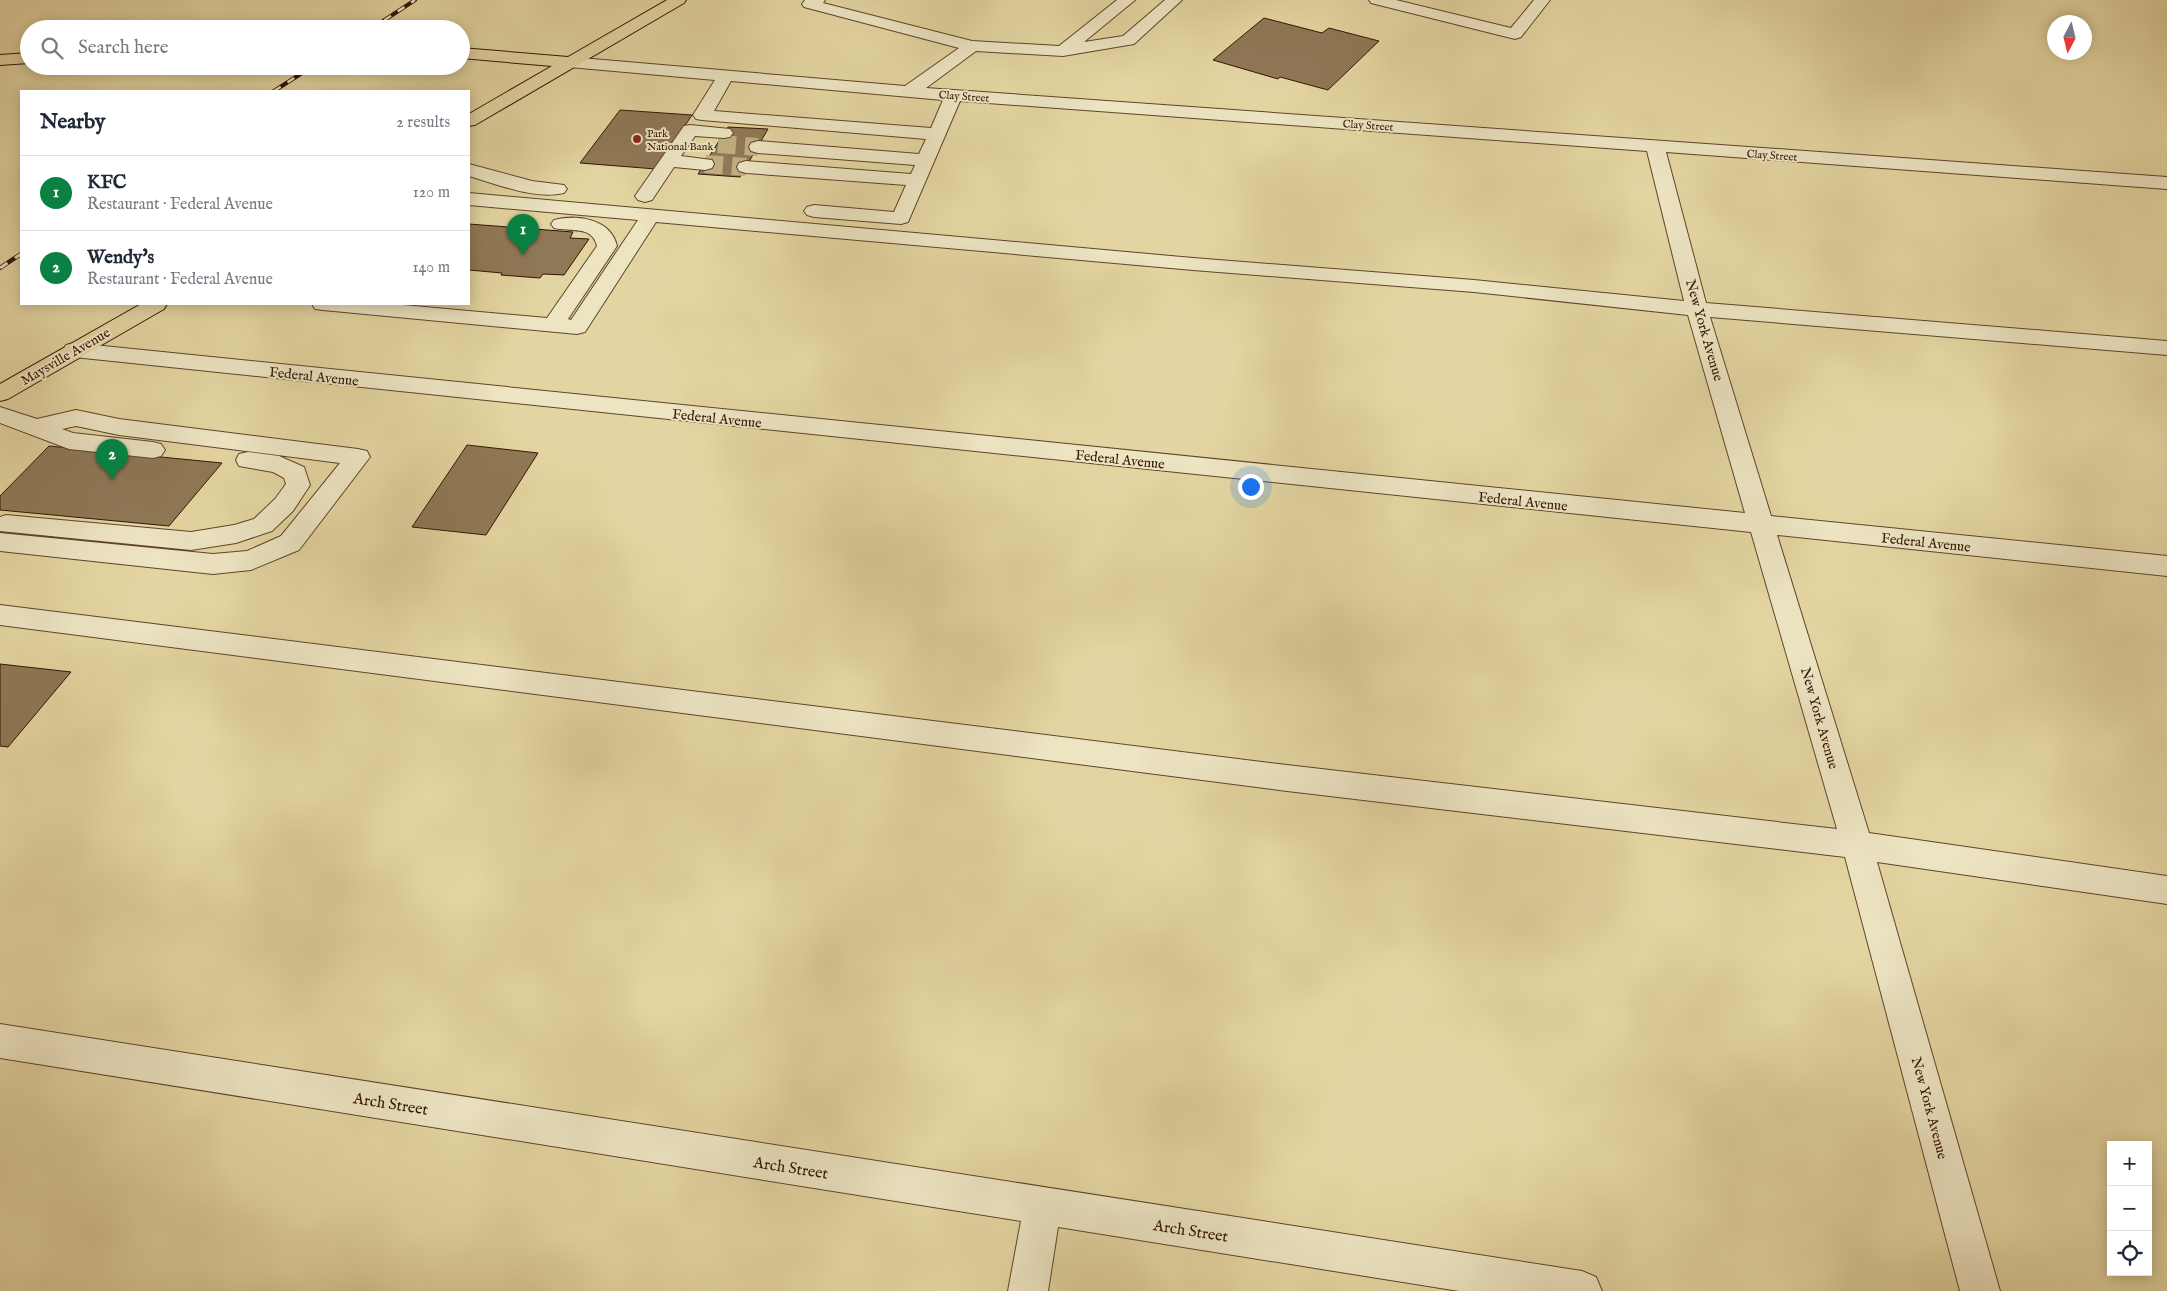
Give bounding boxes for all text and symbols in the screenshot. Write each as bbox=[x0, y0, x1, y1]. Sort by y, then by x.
north arrow bbox=[2047, 15, 2092, 60]
search box bbox=[20, 20, 470, 75]
icon: search bbox=[38, 34, 66, 62]
text: Search here bbox=[78, 36, 169, 60]
street label: Clay Street bbox=[938, 88, 990, 106]
text: Nearby bbox=[40, 109, 105, 136]
text: 2 results bbox=[396, 113, 450, 133]
street label: Clay Street bbox=[1342, 117, 1394, 135]
place label: Park National Bank bbox=[647, 127, 713, 154]
marker: Park National Bank bbox=[631, 133, 643, 145]
street label: Clay Street bbox=[1746, 147, 1798, 165]
text: KFC bbox=[87, 171, 126, 195]
text: 1 bbox=[53, 183, 59, 203]
text: 120 m bbox=[413, 183, 450, 203]
text: Restaurant · Federal Avenue bbox=[87, 195, 273, 215]
pin: 1 bbox=[507, 214, 539, 255]
text: Wendy's bbox=[87, 246, 154, 270]
text: 2 bbox=[52, 258, 60, 278]
text: 140 m bbox=[412, 258, 450, 278]
text: Restaurant · Federal Avenue bbox=[87, 270, 273, 290]
street label: New York Avenue bbox=[1681, 277, 1727, 384]
street label: Maysville Avenue bbox=[17, 324, 114, 390]
street label: Federal Avenue bbox=[268, 363, 360, 391]
street label: Federal Avenue bbox=[671, 405, 763, 433]
pin: 2 bbox=[96, 439, 128, 480]
street label: Federal Avenue bbox=[1074, 446, 1166, 474]
your location bbox=[1238, 474, 1264, 500]
street label: Federal Avenue bbox=[1477, 488, 1569, 516]
street label: Federal Avenue bbox=[1880, 529, 1972, 557]
street label: New York Avenue bbox=[1796, 665, 1842, 772]
street label: New York Avenue bbox=[1907, 1055, 1951, 1162]
street label: Arch Street bbox=[351, 1089, 430, 1121]
map controls bbox=[2107, 1141, 2152, 1276]
button: + bbox=[2107, 1141, 2152, 1186]
street label: Arch Street bbox=[751, 1153, 830, 1185]
button: − bbox=[2107, 1186, 2152, 1231]
street label: Arch Street bbox=[1151, 1216, 1230, 1248]
button: locate bbox=[2107, 1231, 2152, 1276]

